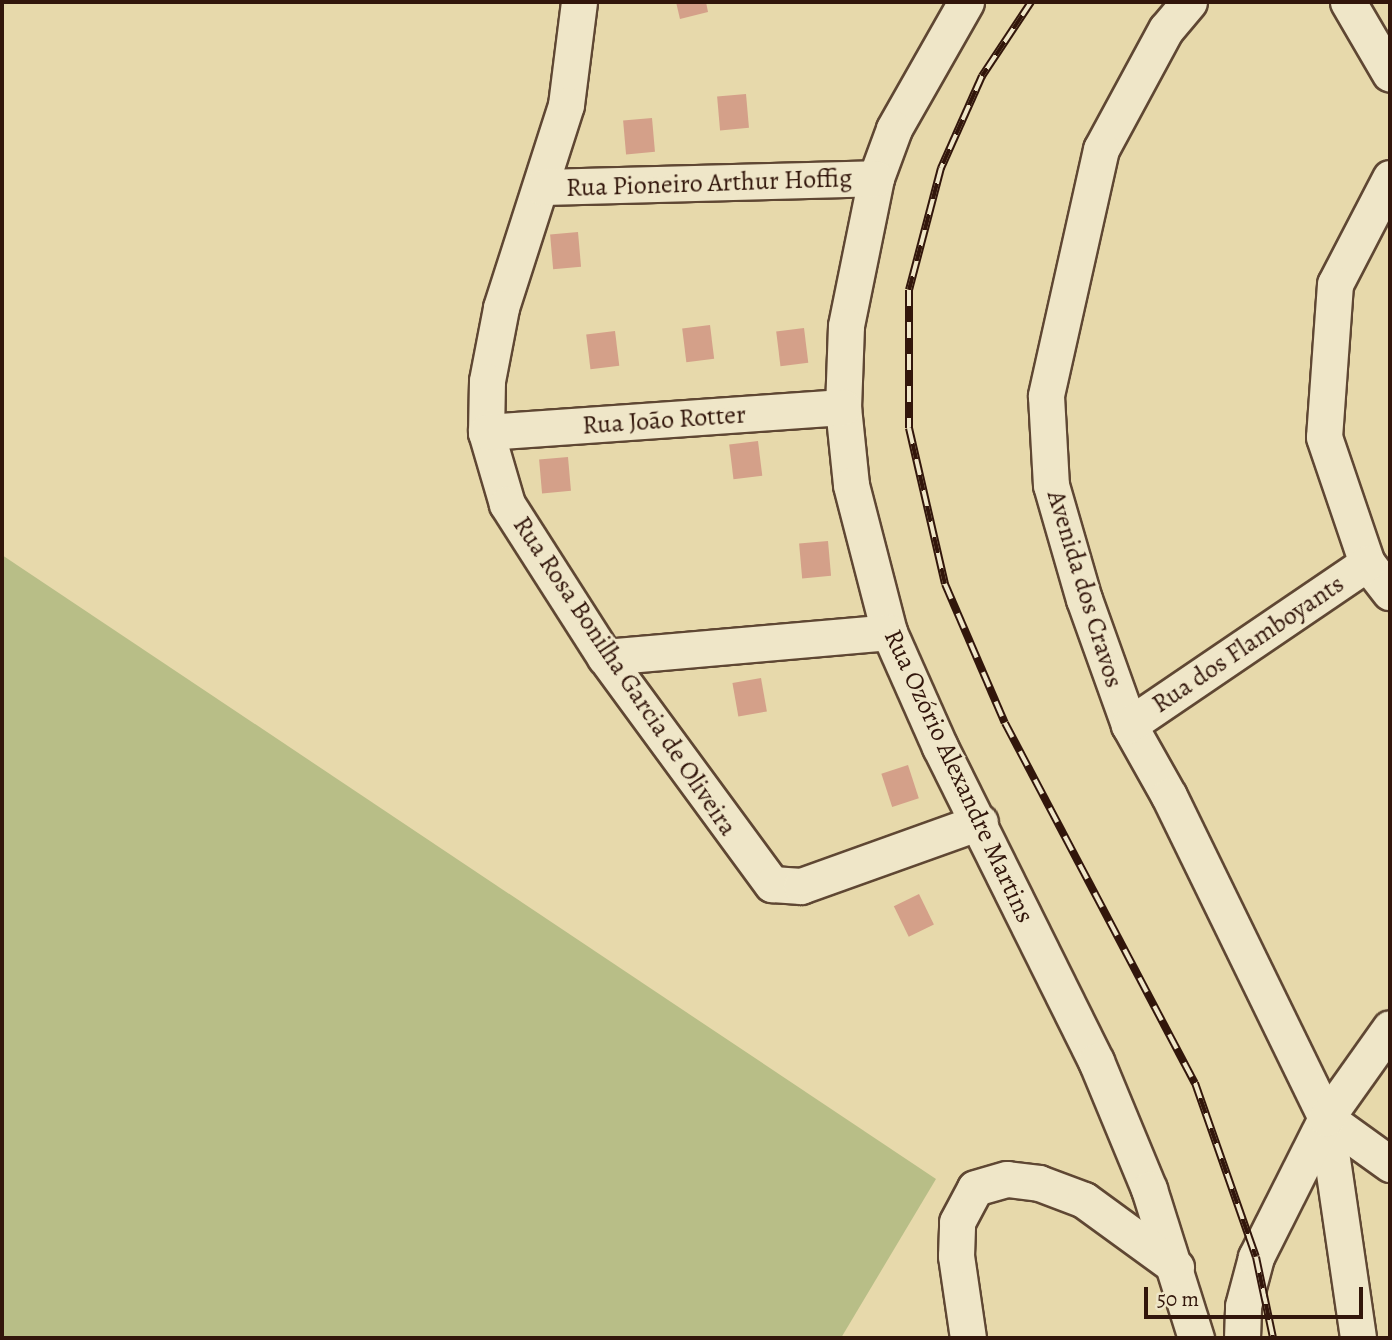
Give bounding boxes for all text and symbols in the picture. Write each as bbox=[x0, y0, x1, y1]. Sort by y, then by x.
street label: Rua Pioneiro Arthur Hoffig bbox=[565, 162, 853, 204]
street label: Rua João Rotter bbox=[581, 399, 747, 441]
street label: Avenida dos Cravos bbox=[1040, 487, 1130, 691]
street label: Rua Rosa Bonilha Garcia de Oliveira bbox=[506, 510, 744, 842]
street label: Rua dos Flamboyants bbox=[1146, 568, 1350, 720]
street label: Rua Ozório Alexandre Martins bbox=[877, 624, 1041, 928]
scale bar bbox=[1147, 1274, 1366, 1318]
text: 50 m bbox=[1157, 1285, 1199, 1313]

